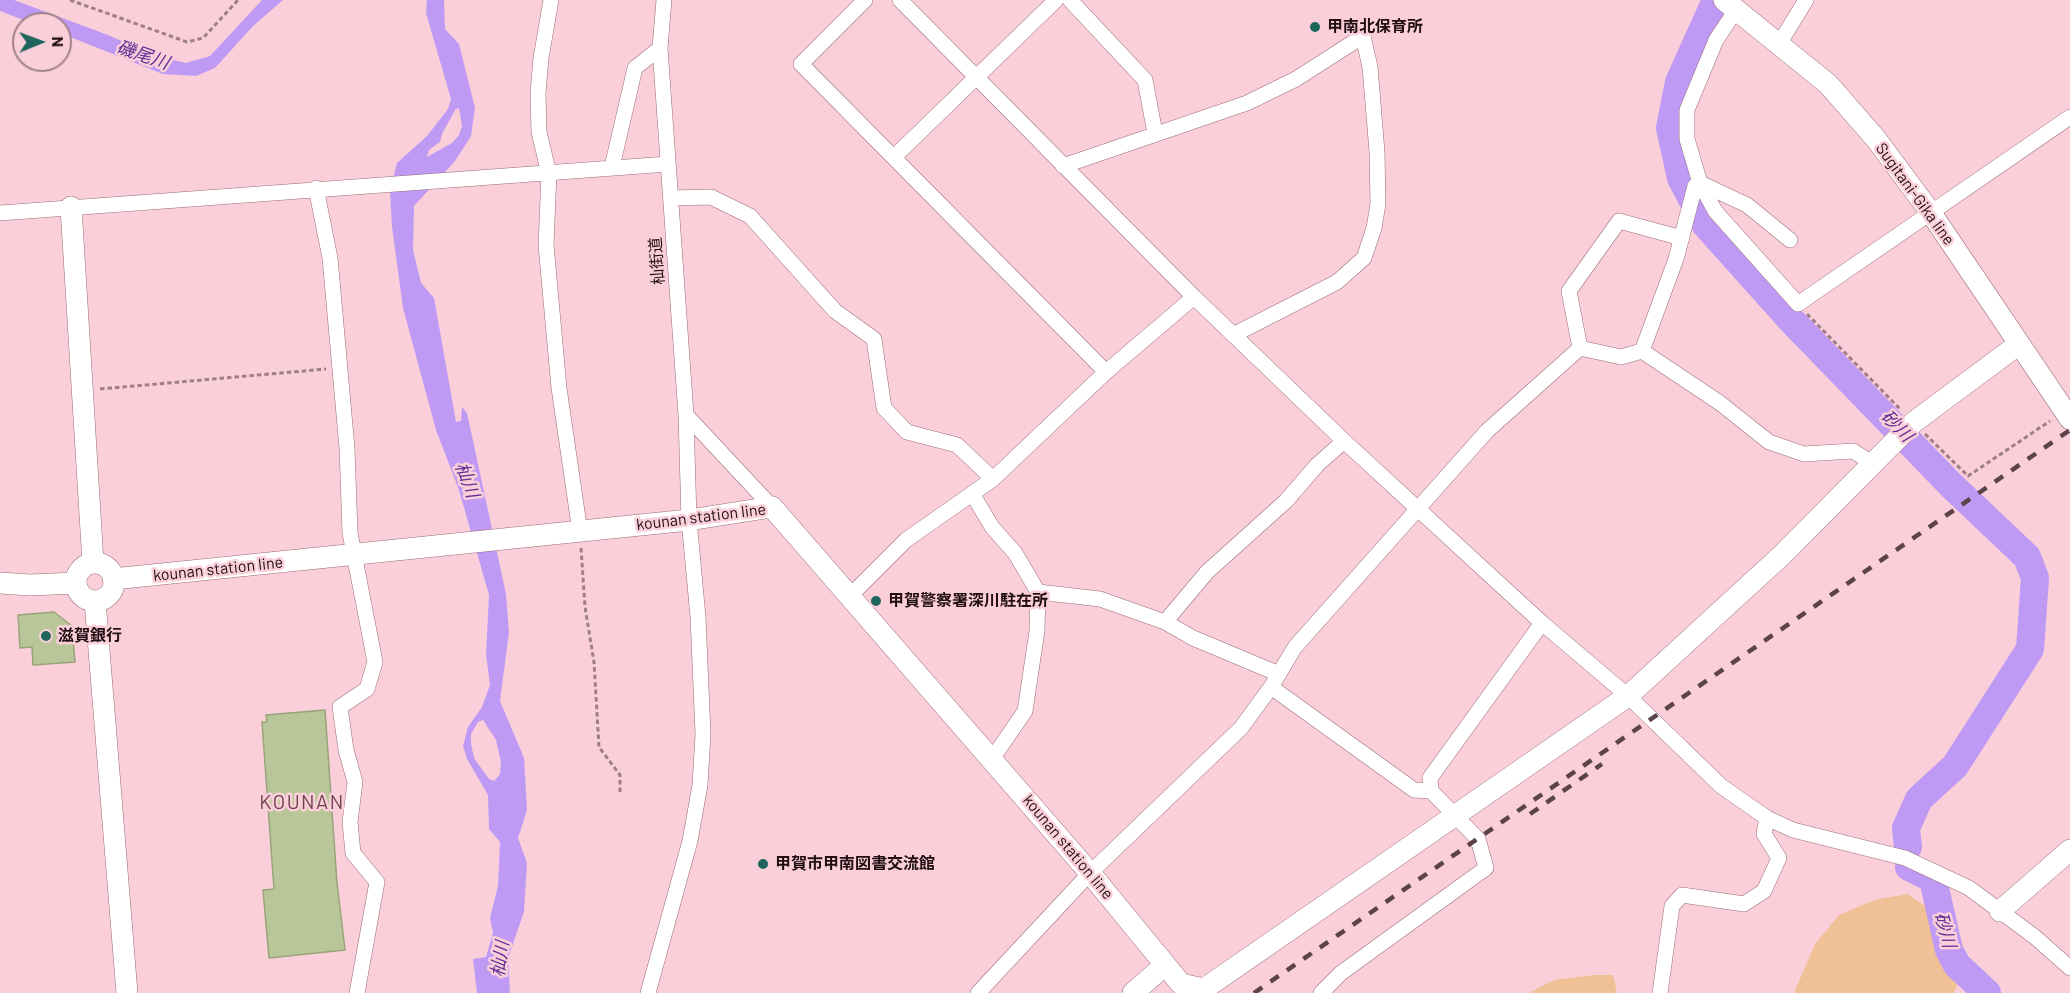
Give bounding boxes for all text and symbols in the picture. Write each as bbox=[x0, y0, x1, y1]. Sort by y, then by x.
north arrow bbox=[12, 12, 72, 72]
place label: 甲南北保育所 bbox=[1327, 17, 1423, 37]
marker: 甲南北保育所 bbox=[1308, 20, 1322, 34]
text: N bbox=[49, 36, 68, 47]
water label: 磯尾川 bbox=[114, 36, 172, 74]
street label: Sugitani-Gika line bbox=[1872, 139, 1958, 249]
street label: 杣街道 bbox=[646, 236, 668, 286]
water label: 砂川 bbox=[1877, 406, 1917, 446]
water label: 杣川 bbox=[450, 459, 484, 501]
street label: kounan station line bbox=[635, 500, 767, 534]
street label: kounan station line bbox=[152, 553, 284, 585]
place label: 甲賀警察署深川駐在所 bbox=[888, 591, 1048, 611]
marker: 甲賀警察署深川駐在所 bbox=[869, 594, 883, 608]
place label: 滋賀銀行 bbox=[58, 626, 122, 646]
marker: 滋賀銀行 bbox=[39, 629, 53, 643]
district label: KOUNAN bbox=[259, 790, 345, 814]
street label: kounan station line bbox=[1019, 791, 1117, 903]
place label: 甲賀市甲南図書交流館 bbox=[775, 854, 935, 874]
marker: 甲賀市甲南図書交流館 bbox=[756, 857, 770, 871]
water label: 砂川 bbox=[1930, 910, 1960, 950]
water label: 杣川 bbox=[487, 940, 513, 978]

